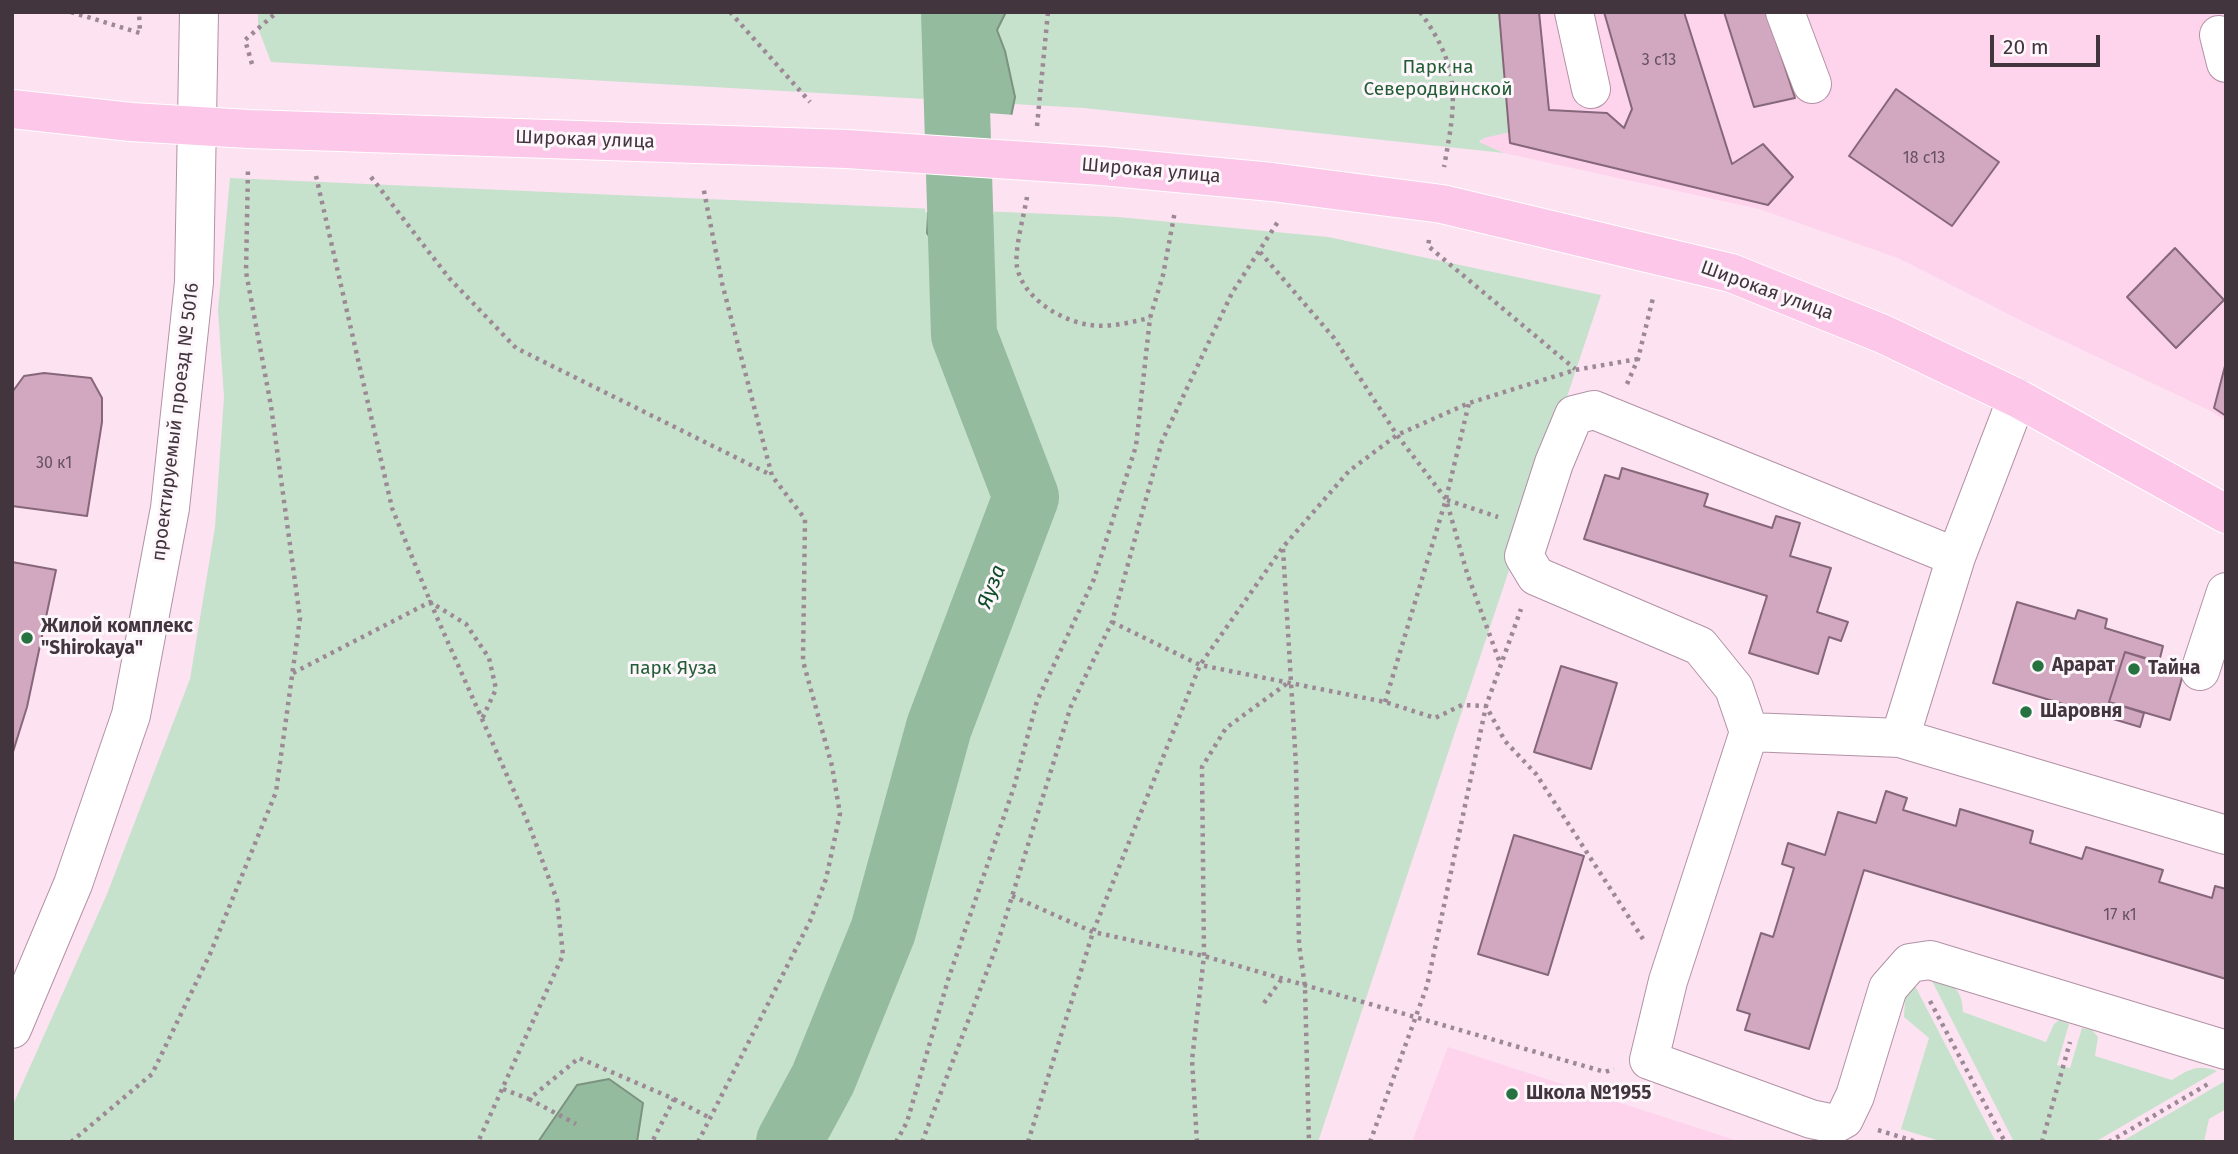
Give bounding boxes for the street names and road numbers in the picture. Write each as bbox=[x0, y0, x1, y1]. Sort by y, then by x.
street label: Широкая улица bbox=[515, 126, 655, 154]
street label: Широкая улица bbox=[1080, 154, 1222, 188]
street label: Широкая улица bbox=[1697, 256, 1837, 326]
street label: проектируемый проезд № 5016 bbox=[148, 281, 204, 563]

